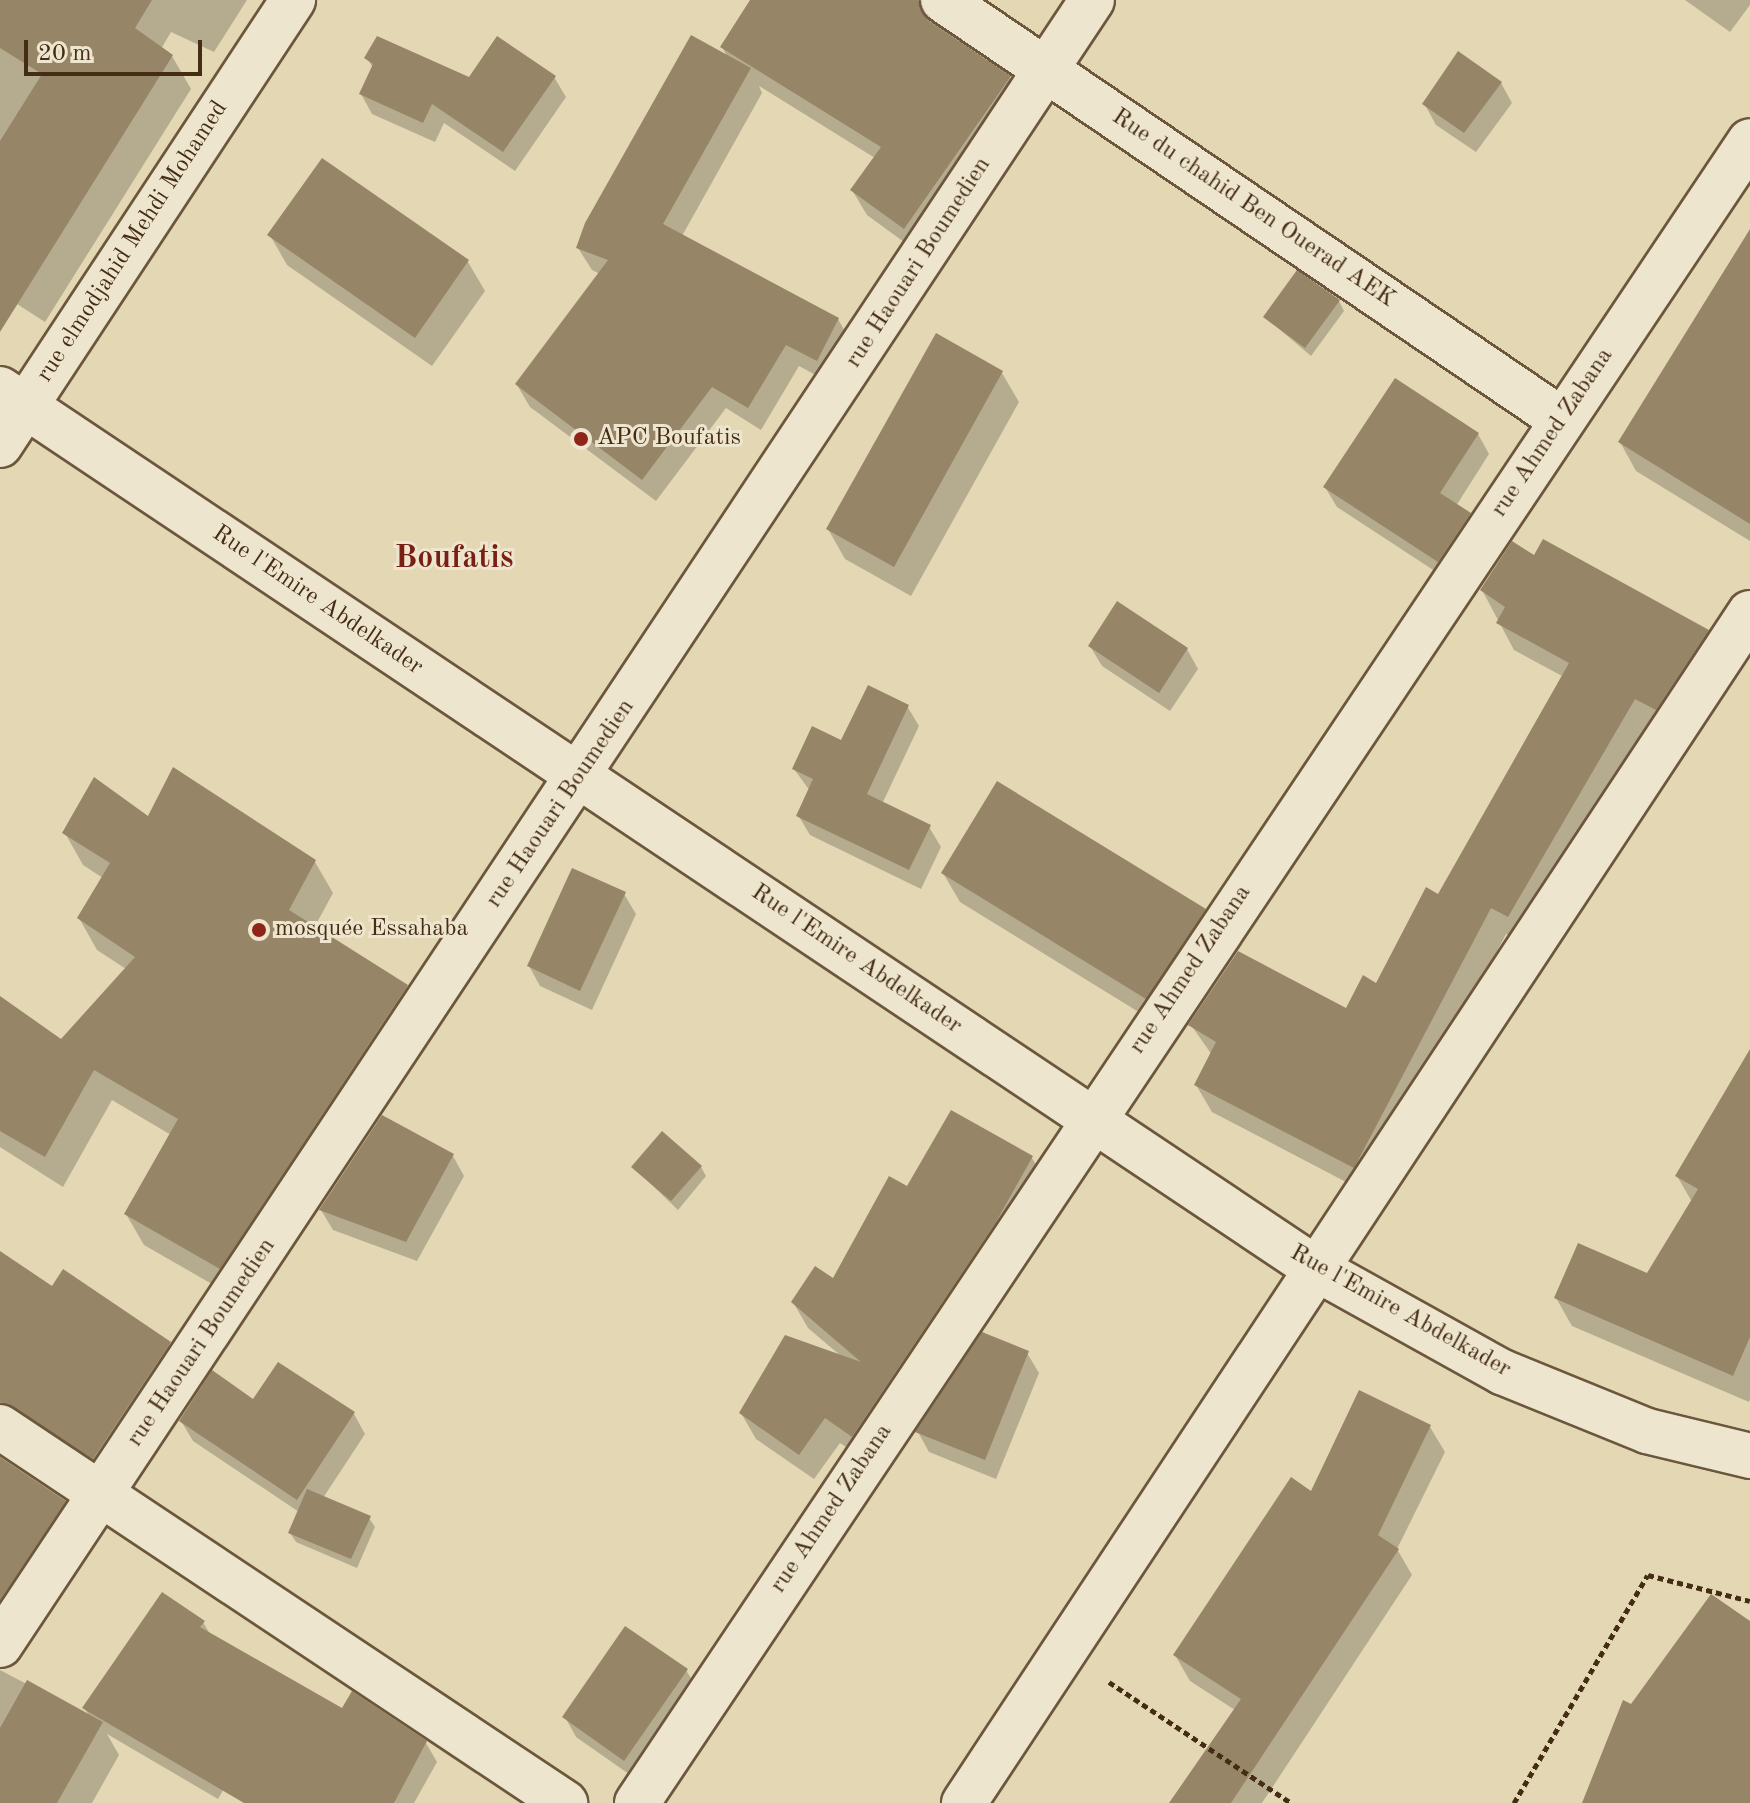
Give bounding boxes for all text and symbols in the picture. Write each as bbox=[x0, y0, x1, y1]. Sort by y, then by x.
scale bar bbox=[28, 24, 206, 74]
text: 20 m bbox=[38, 42, 92, 66]
street label: rue elmodjahid Mehdi Mohamed bbox=[31, 96, 235, 388]
street label: Rue du chahid Ben Ouerad AEK bbox=[1106, 103, 1400, 315]
street label: rue Haouari Boumedien bbox=[840, 152, 998, 374]
street label: rue Ahmed Zabana bbox=[1486, 343, 1620, 523]
place label: APC Boufatis bbox=[597, 425, 741, 453]
marker: APC Boufatis bbox=[572, 430, 590, 448]
street label: Rue l'Emire Abdelkader bbox=[206, 520, 428, 682]
district label: Boufatis bbox=[395, 540, 513, 578]
street label: rue Haouari Boumedien bbox=[481, 694, 641, 914]
street label: Rue l'Emire Abdelkader bbox=[745, 879, 967, 1041]
street label: rue Ahmed Zabana bbox=[1124, 880, 1258, 1060]
place label: mosquée Essahaba bbox=[275, 916, 468, 944]
marker: mosquée Essahaba bbox=[250, 921, 268, 939]
street label: rue Haouari Boumedien bbox=[122, 1233, 282, 1453]
street label: Rue l'Emire Abdelkader bbox=[1285, 1239, 1515, 1385]
street label: rue Ahmed Zabana bbox=[765, 1419, 899, 1599]

